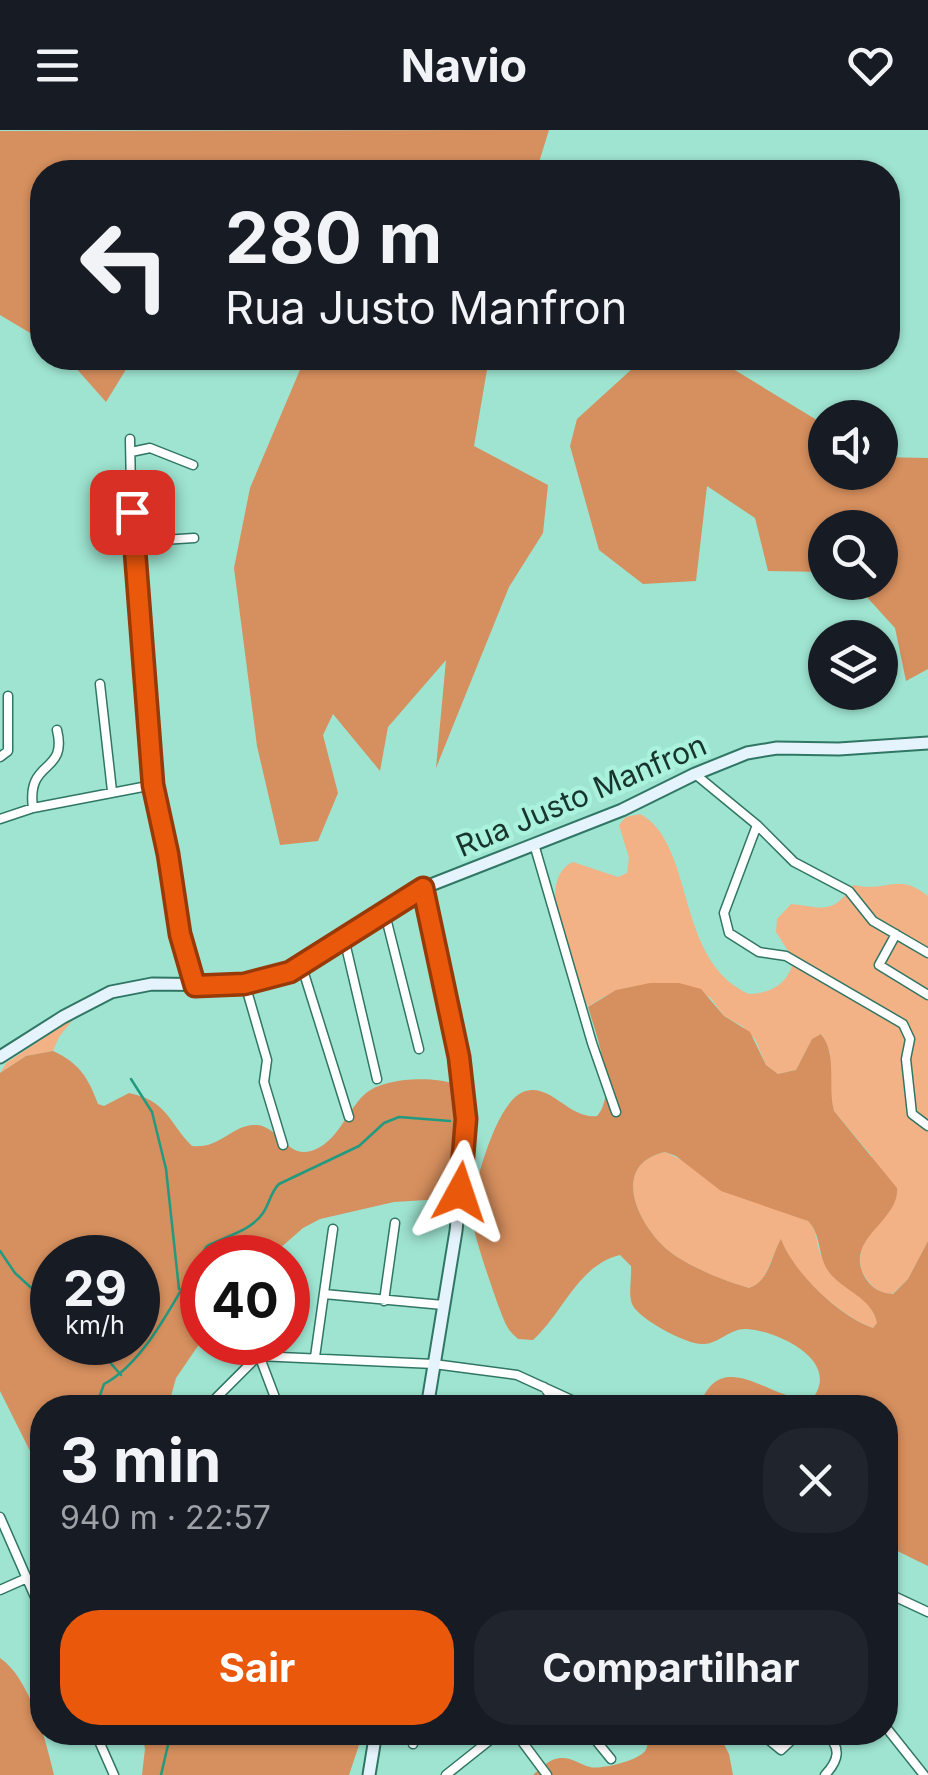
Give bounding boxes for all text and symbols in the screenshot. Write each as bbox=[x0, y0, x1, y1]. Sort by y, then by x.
icon: menu bbox=[30, 38, 85, 93]
text: Navio bbox=[401, 38, 527, 93]
icon: heart bbox=[843, 38, 898, 93]
text: 280 m bbox=[225, 195, 442, 280]
icon: left bbox=[60, 200, 190, 330]
text: Rua Justo Manfron bbox=[225, 280, 627, 335]
map controls bbox=[808, 400, 898, 710]
button: sound bbox=[808, 400, 898, 490]
pin bbox=[90, 470, 175, 555]
icon: arrive bbox=[105, 485, 160, 540]
button: search bbox=[808, 510, 898, 600]
button: layers bbox=[808, 620, 898, 710]
street label: Rua Justo Manfron bbox=[450, 726, 712, 864]
position arrow bbox=[408, 1140, 512, 1244]
speed limit sign: 40 bbox=[180, 1235, 310, 1365]
text: 29 bbox=[63, 1258, 127, 1318]
text: km/h bbox=[65, 1310, 125, 1340]
text: 3 min bbox=[60, 1424, 221, 1496]
button: close bbox=[763, 1428, 868, 1533]
text: 940 m · 22:57 bbox=[60, 1498, 271, 1537]
button: Sair bbox=[60, 1610, 454, 1725]
button: Compartilhar bbox=[474, 1610, 868, 1725]

